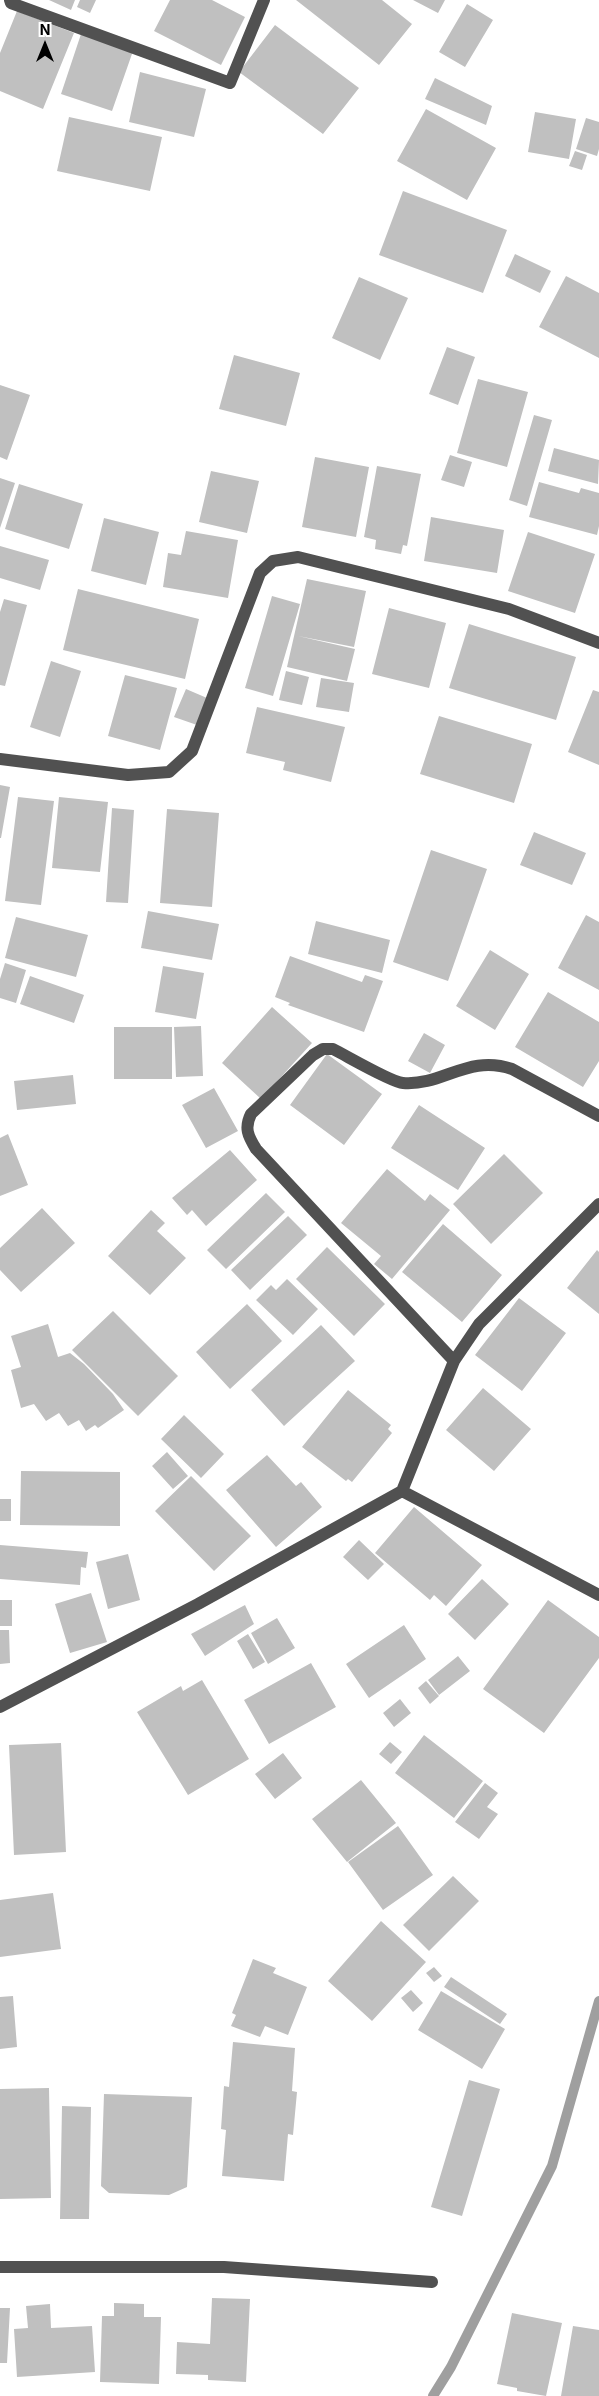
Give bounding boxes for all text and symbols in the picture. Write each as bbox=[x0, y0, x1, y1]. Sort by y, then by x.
north arrow bbox=[20, 20, 70, 70]
text: N bbox=[40, 21, 50, 38]

